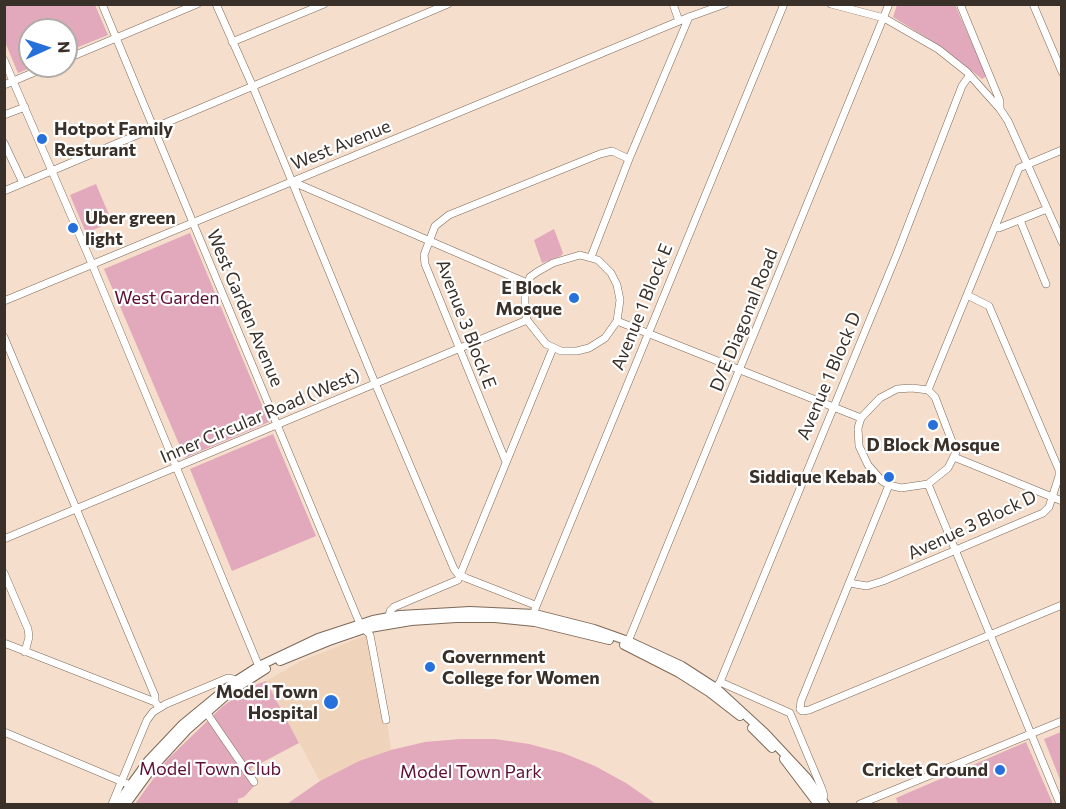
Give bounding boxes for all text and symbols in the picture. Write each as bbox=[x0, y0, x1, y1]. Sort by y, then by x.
north arrow bbox=[18, 18, 78, 78]
text: N bbox=[55, 41, 74, 54]
street label: West Avenue bbox=[288, 115, 394, 175]
place label: Hotpot Family Resturant bbox=[54, 118, 173, 160]
marker: Hotpot Family Resturant bbox=[35, 132, 49, 146]
place label: Uber green light bbox=[85, 207, 176, 250]
marker: Uber green light bbox=[66, 221, 80, 235]
street label: West Garden Avenue bbox=[202, 226, 288, 390]
street label: Avenue 1 Block E bbox=[607, 241, 677, 373]
street label: D/E Diagonal Road bbox=[705, 245, 783, 395]
street label: Avenue 3 Block E bbox=[431, 256, 501, 392]
place label: E Block Mosque bbox=[495, 277, 562, 320]
park label: West Garden bbox=[114, 287, 220, 309]
marker: E Block Mosque bbox=[567, 291, 581, 305]
street label: Avenue 1 Block D bbox=[792, 309, 866, 443]
street label: Inner Circular Road (West) bbox=[157, 364, 363, 468]
marker: D Block Mosque bbox=[926, 418, 940, 432]
place label: D Block Mosque bbox=[866, 434, 1000, 456]
place label: Siddique Kebab bbox=[749, 466, 877, 488]
marker: Siddique Kebab bbox=[882, 470, 896, 484]
street label: Avenue 3 Block D bbox=[904, 486, 1040, 564]
place label: Government College for Women bbox=[442, 646, 600, 688]
marker: Government College for Women bbox=[423, 660, 437, 674]
place label: Model Town Hospital bbox=[216, 681, 318, 724]
marker: Model Town Hospital bbox=[322, 693, 340, 711]
park label: Model Town Club bbox=[139, 758, 281, 780]
place label: Cricket Ground bbox=[862, 759, 988, 781]
park label: Model Town Park bbox=[400, 761, 542, 783]
marker: Cricket Ground bbox=[993, 763, 1007, 777]

